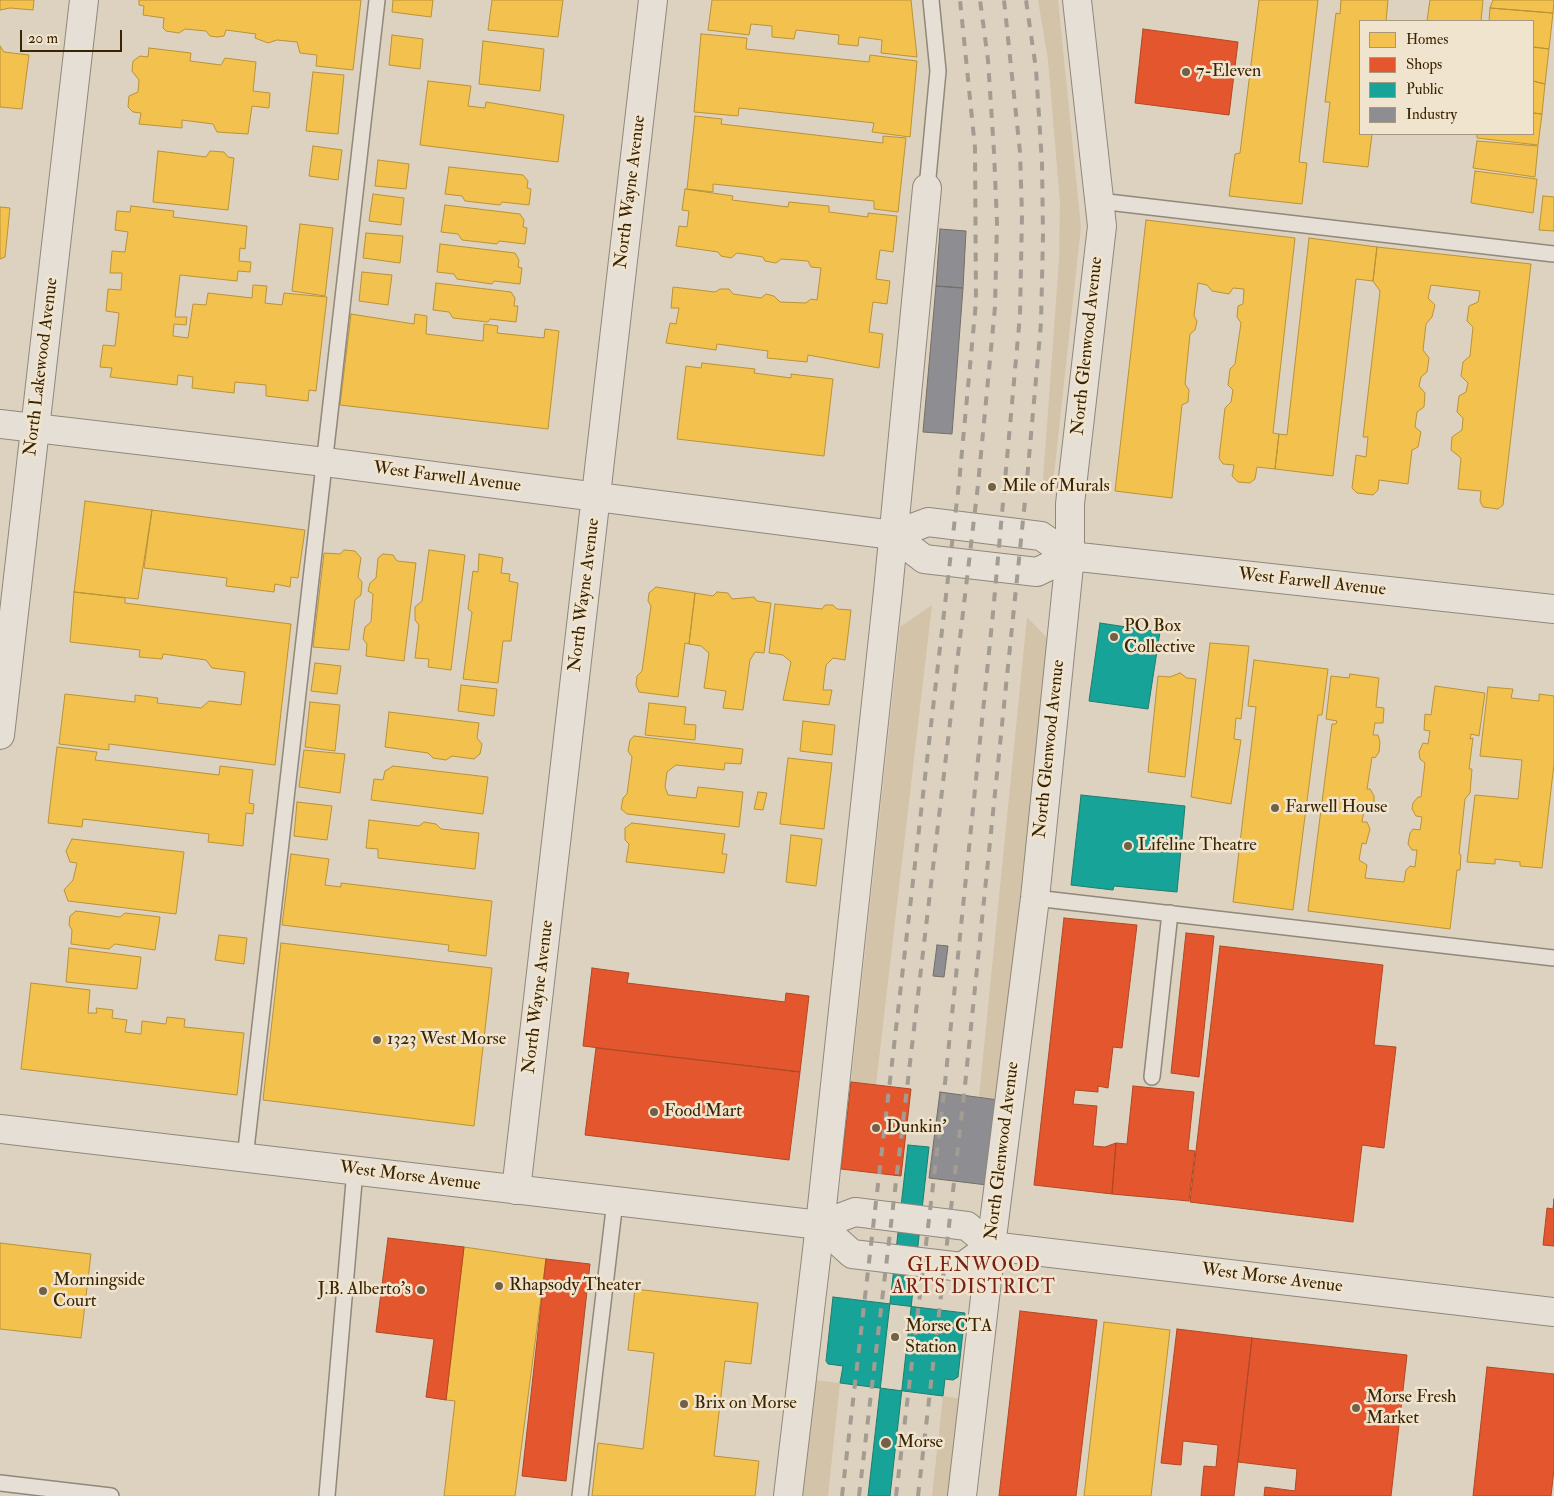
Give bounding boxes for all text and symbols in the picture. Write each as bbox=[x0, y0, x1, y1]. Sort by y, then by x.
scale bar bbox=[22, 20, 125, 52]
legend bbox=[1359, 20, 1534, 135]
text: 20 m bbox=[28, 29, 58, 48]
text: Homes bbox=[1406, 30, 1448, 49]
text: Shops bbox=[1406, 55, 1442, 74]
place label: 7-Eleven bbox=[1196, 61, 1261, 83]
marker: 7-Eleven bbox=[1180, 66, 1192, 78]
text: Public bbox=[1406, 80, 1444, 99]
text: Industry bbox=[1406, 105, 1457, 124]
street label: North Wayne Avenue bbox=[611, 114, 651, 270]
street label: North Glenwood Avenue bbox=[1068, 256, 1108, 436]
street label: North Lakewood Avenue bbox=[20, 277, 64, 457]
street label: West Farwell Avenue bbox=[372, 458, 522, 498]
place label: Mile of Murals bbox=[1002, 476, 1110, 498]
marker: Mile of Murals bbox=[986, 481, 998, 493]
street label: North Wayne Avenue bbox=[565, 517, 605, 673]
street label: West Farwell Avenue bbox=[1237, 564, 1387, 602]
place label: PO Box Collective bbox=[1124, 616, 1195, 659]
marker: PO Box Collective bbox=[1108, 631, 1120, 643]
street label: North Glenwood Avenue bbox=[1030, 659, 1070, 839]
place label: Farwell House bbox=[1285, 797, 1388, 819]
marker: Farwell House bbox=[1269, 802, 1281, 814]
place label: Lifeline Theatre bbox=[1138, 835, 1257, 857]
marker: Lifeline Theatre bbox=[1122, 840, 1134, 852]
street label: North Wayne Avenue bbox=[519, 919, 559, 1075]
place label: 1323 West Morse bbox=[387, 1029, 506, 1051]
marker: 1323 West Morse bbox=[371, 1034, 383, 1046]
street label: North Glenwood Avenue bbox=[981, 1061, 1025, 1241]
place label: Food Mart bbox=[664, 1101, 742, 1123]
marker: Food Mart bbox=[648, 1106, 660, 1118]
place label: Dunkin' bbox=[886, 1117, 947, 1139]
marker: Dunkin' bbox=[870, 1122, 882, 1134]
street label: West Morse Avenue bbox=[338, 1158, 482, 1196]
district label: GLENWOOD ARTS DISTRICT bbox=[890, 1256, 1058, 1300]
street label: West Morse Avenue bbox=[1200, 1260, 1344, 1298]
place label: Morningside Court bbox=[53, 1270, 145, 1312]
place label: Rhapsody Theater bbox=[509, 1275, 641, 1297]
place label: J.B. Alberto's bbox=[318, 1279, 411, 1301]
marker: Rhapsody Theater bbox=[493, 1280, 505, 1292]
marker: J.B. Alberto's bbox=[415, 1284, 427, 1296]
marker: Morningside Court bbox=[37, 1285, 49, 1297]
place label: Morse CTA Station bbox=[905, 1316, 992, 1358]
marker: Morse CTA Station bbox=[889, 1331, 901, 1343]
place label: Morse Fresh Market bbox=[1366, 1387, 1457, 1430]
place label: Brix on Morse bbox=[694, 1393, 797, 1415]
marker: Brix on Morse bbox=[678, 1398, 690, 1410]
marker: Morse Fresh Market bbox=[1350, 1402, 1362, 1414]
place label: Morse bbox=[897, 1432, 943, 1454]
marker: Morse bbox=[879, 1436, 893, 1450]

